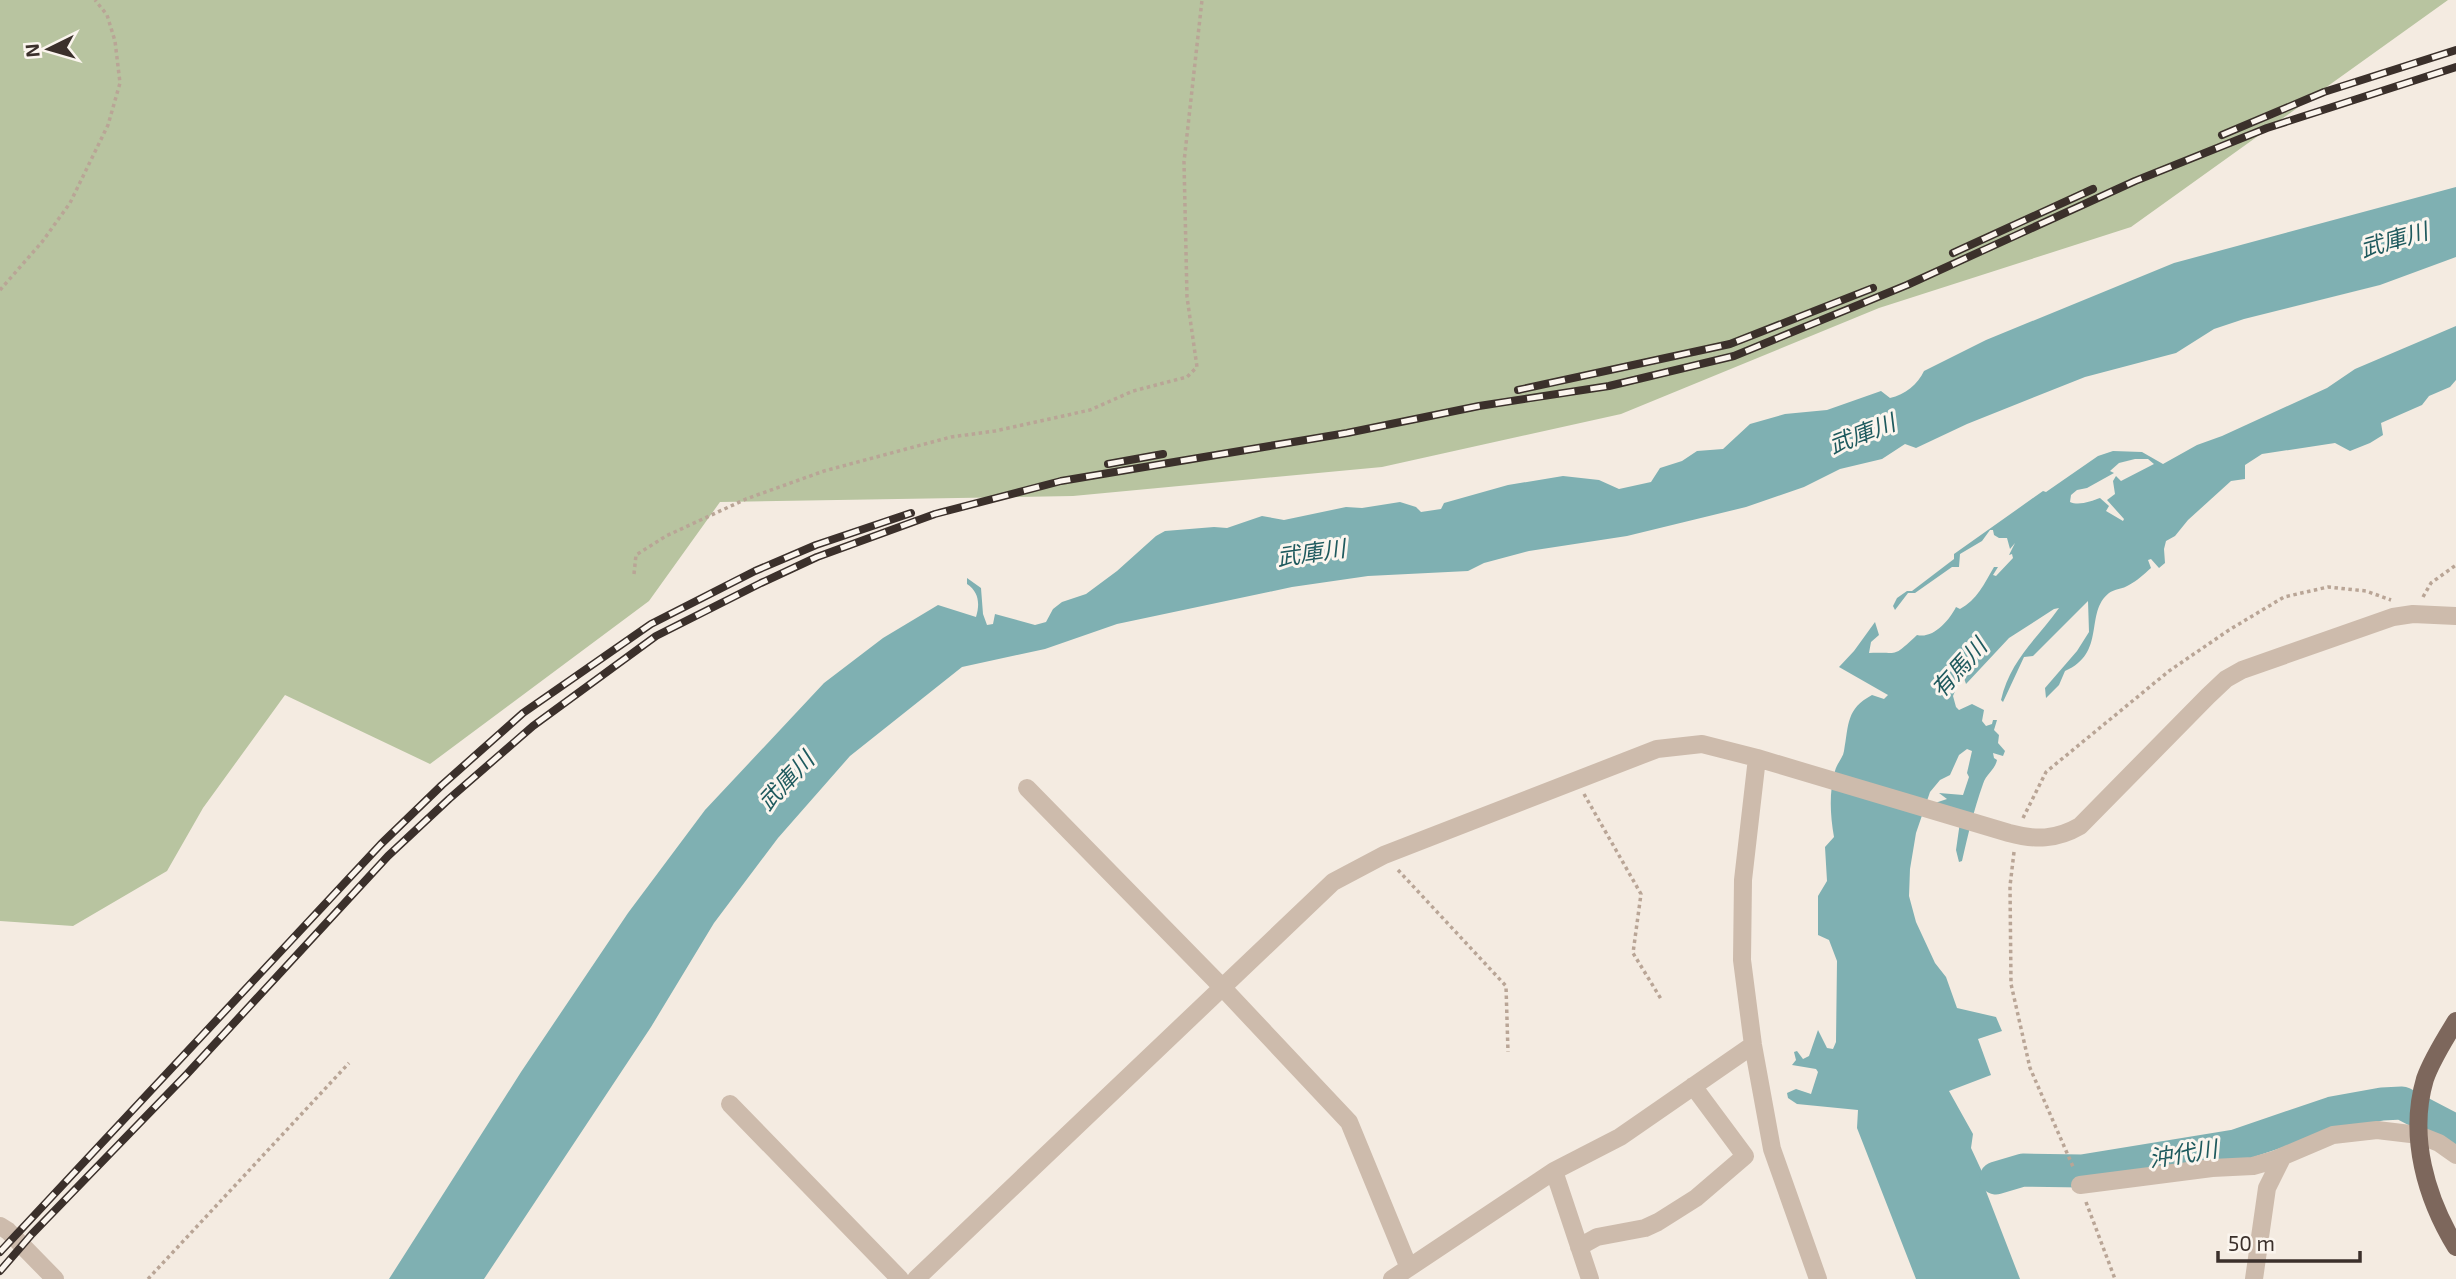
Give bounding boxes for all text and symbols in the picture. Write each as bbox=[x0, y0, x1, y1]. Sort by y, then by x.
north arrow bbox=[14, 14, 84, 84]
text: N bbox=[20, 43, 44, 58]
water label: 武庫川 bbox=[2357, 215, 2434, 262]
water label: 武庫川 bbox=[1824, 407, 1902, 459]
water label: 武庫川 bbox=[1275, 533, 1350, 571]
water label: 有馬川 bbox=[1925, 630, 1994, 702]
water label: 武庫川 bbox=[752, 743, 821, 815]
water label: 沖代川 bbox=[2147, 1133, 2222, 1172]
scale bar bbox=[2218, 1220, 2360, 1264]
text: 50 m bbox=[2228, 1230, 2275, 1255]

